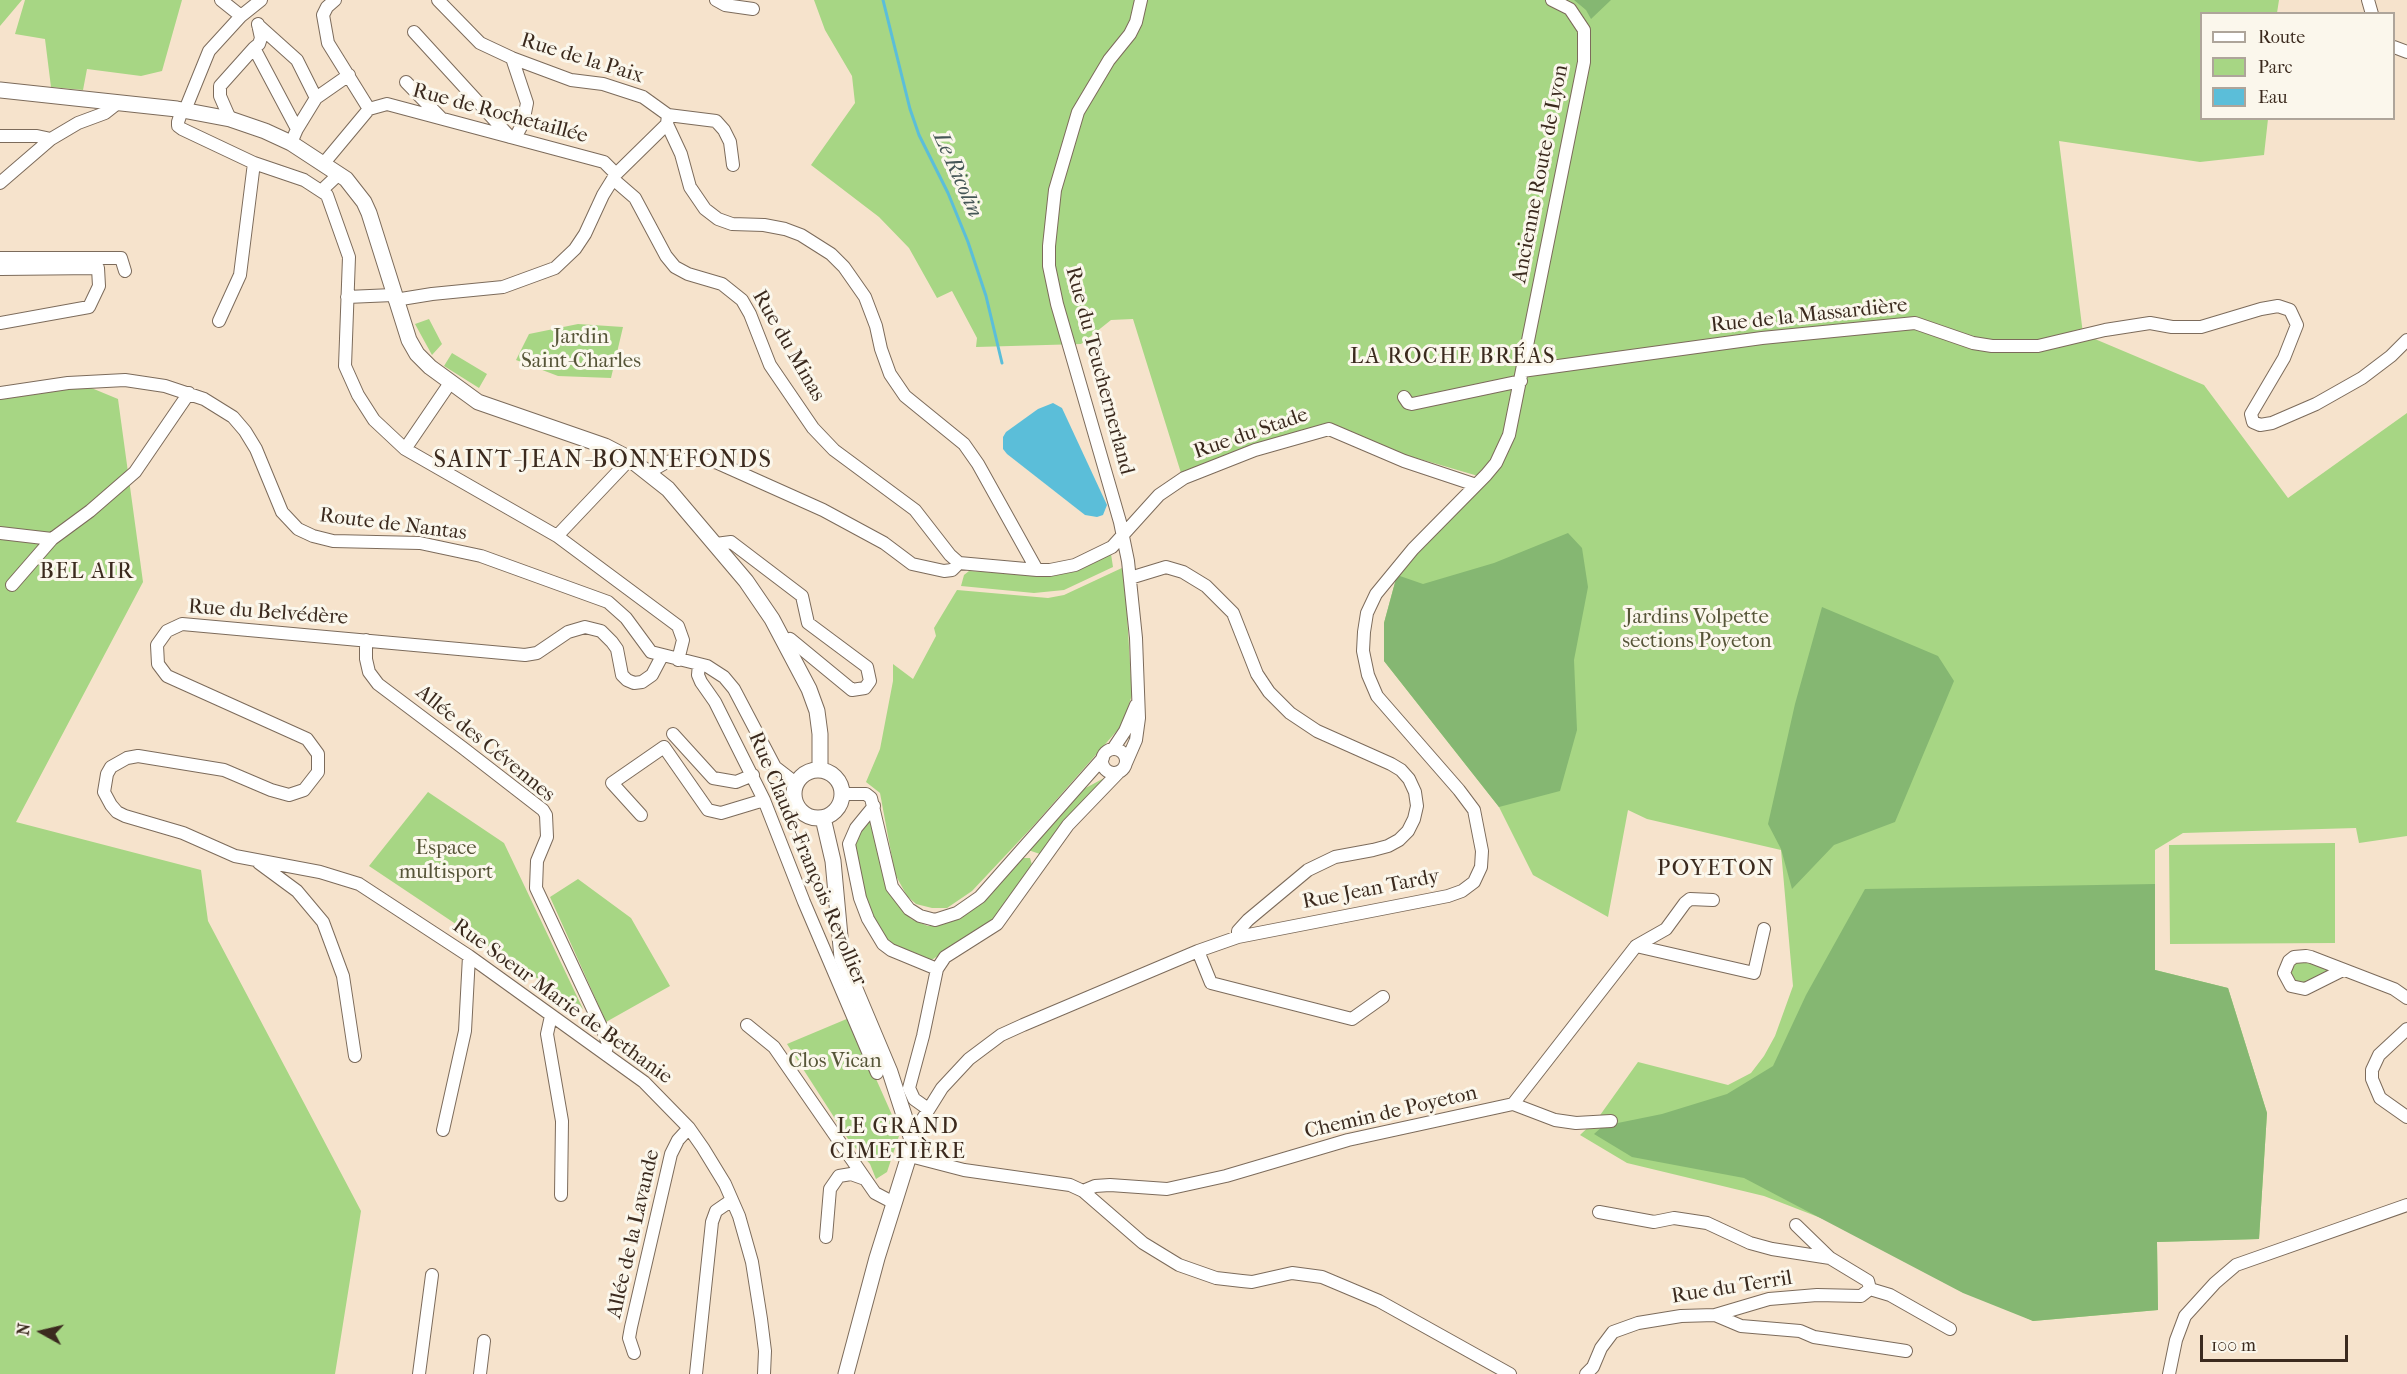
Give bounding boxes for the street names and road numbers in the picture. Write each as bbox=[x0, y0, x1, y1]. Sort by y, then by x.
street label: Rue de la Paix bbox=[517, 28, 647, 90]
street label: Ancienne Route de Lyon bbox=[1507, 63, 1575, 285]
street label: Rue de Rochetaillée bbox=[410, 78, 590, 150]
street label: Rue du Teuchernerland bbox=[1059, 264, 1139, 478]
street label: Rue du Minas bbox=[746, 286, 830, 406]
street label: Rue de la Massardière bbox=[1709, 293, 1909, 339]
street label: Rue du Stade bbox=[1191, 403, 1311, 465]
street label: Route de Nantas bbox=[318, 503, 468, 547]
street label: Rue du Belvédère bbox=[187, 595, 349, 631]
street label: Allée des Cévennes bbox=[410, 680, 560, 808]
street label: Rue Claude-François Revollier bbox=[742, 728, 872, 990]
street label: Rue Jean Tardy bbox=[1300, 864, 1442, 916]
street label: Rue Soeur Marie de Bethanie bbox=[447, 914, 677, 1090]
street label: Chemin de Poyeton bbox=[1302, 1081, 1480, 1145]
street label: Allée de la Lavande bbox=[602, 1147, 666, 1321]
street label: Rue du Terril bbox=[1670, 1266, 1794, 1310]

